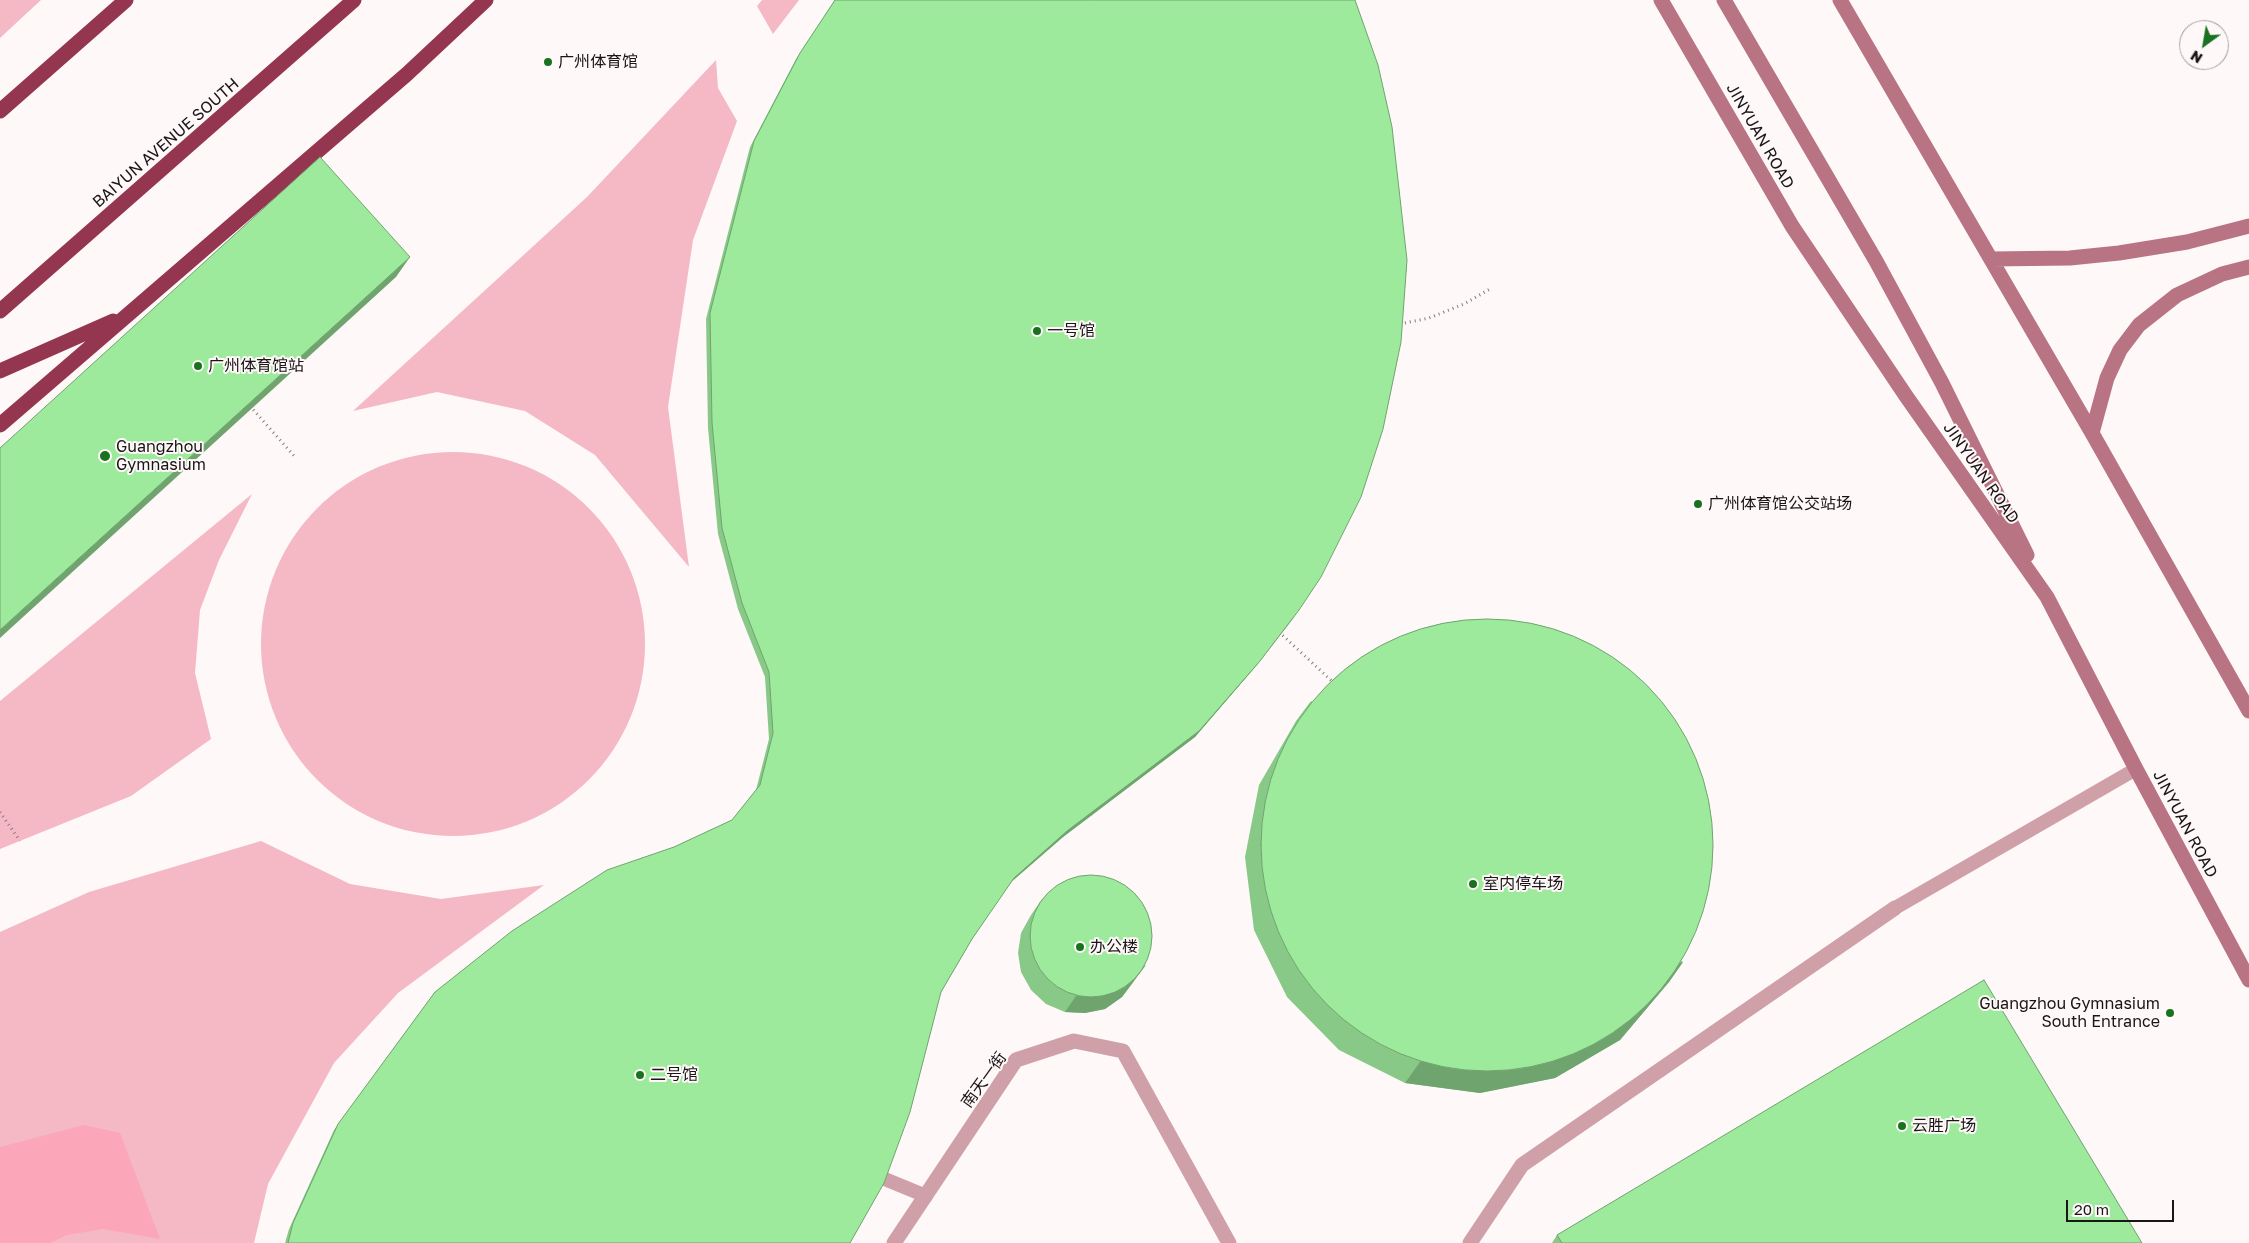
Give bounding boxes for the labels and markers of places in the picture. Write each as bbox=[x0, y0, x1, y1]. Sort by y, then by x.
place label: 广州体育馆 bbox=[558, 52, 638, 72]
marker: 广州体育馆 bbox=[542, 56, 554, 68]
place label: 一号馆 bbox=[1047, 321, 1095, 341]
marker: 一号馆 bbox=[1031, 325, 1043, 337]
place label: 广州体育馆站 bbox=[208, 356, 304, 376]
marker: 广州体育馆站 bbox=[192, 360, 204, 372]
place label: Guangzhou Gymnasium bbox=[116, 437, 206, 475]
marker: Guangzhou Gymnasium bbox=[98, 449, 112, 463]
place label: 广州体育馆公交站场 bbox=[1708, 494, 1852, 514]
marker: 广州体育馆公交站场 bbox=[1692, 498, 1704, 510]
place label: 室内停车场 bbox=[1483, 874, 1563, 894]
marker: 室内停车场 bbox=[1467, 878, 1479, 890]
place label: 办公楼 bbox=[1090, 937, 1138, 957]
marker: 办公楼 bbox=[1074, 941, 1086, 953]
place label: Guangzhou Gymnasium South Entrance bbox=[1979, 994, 2160, 1032]
marker: Guangzhou Gymnasium South Entrance bbox=[2164, 1007, 2176, 1019]
place label: 二号馆 bbox=[650, 1065, 698, 1085]
marker: 二号馆 bbox=[634, 1069, 646, 1081]
place label: 云胜广场 bbox=[1912, 1116, 1976, 1136]
marker: 云胜广场 bbox=[1896, 1120, 1908, 1132]

